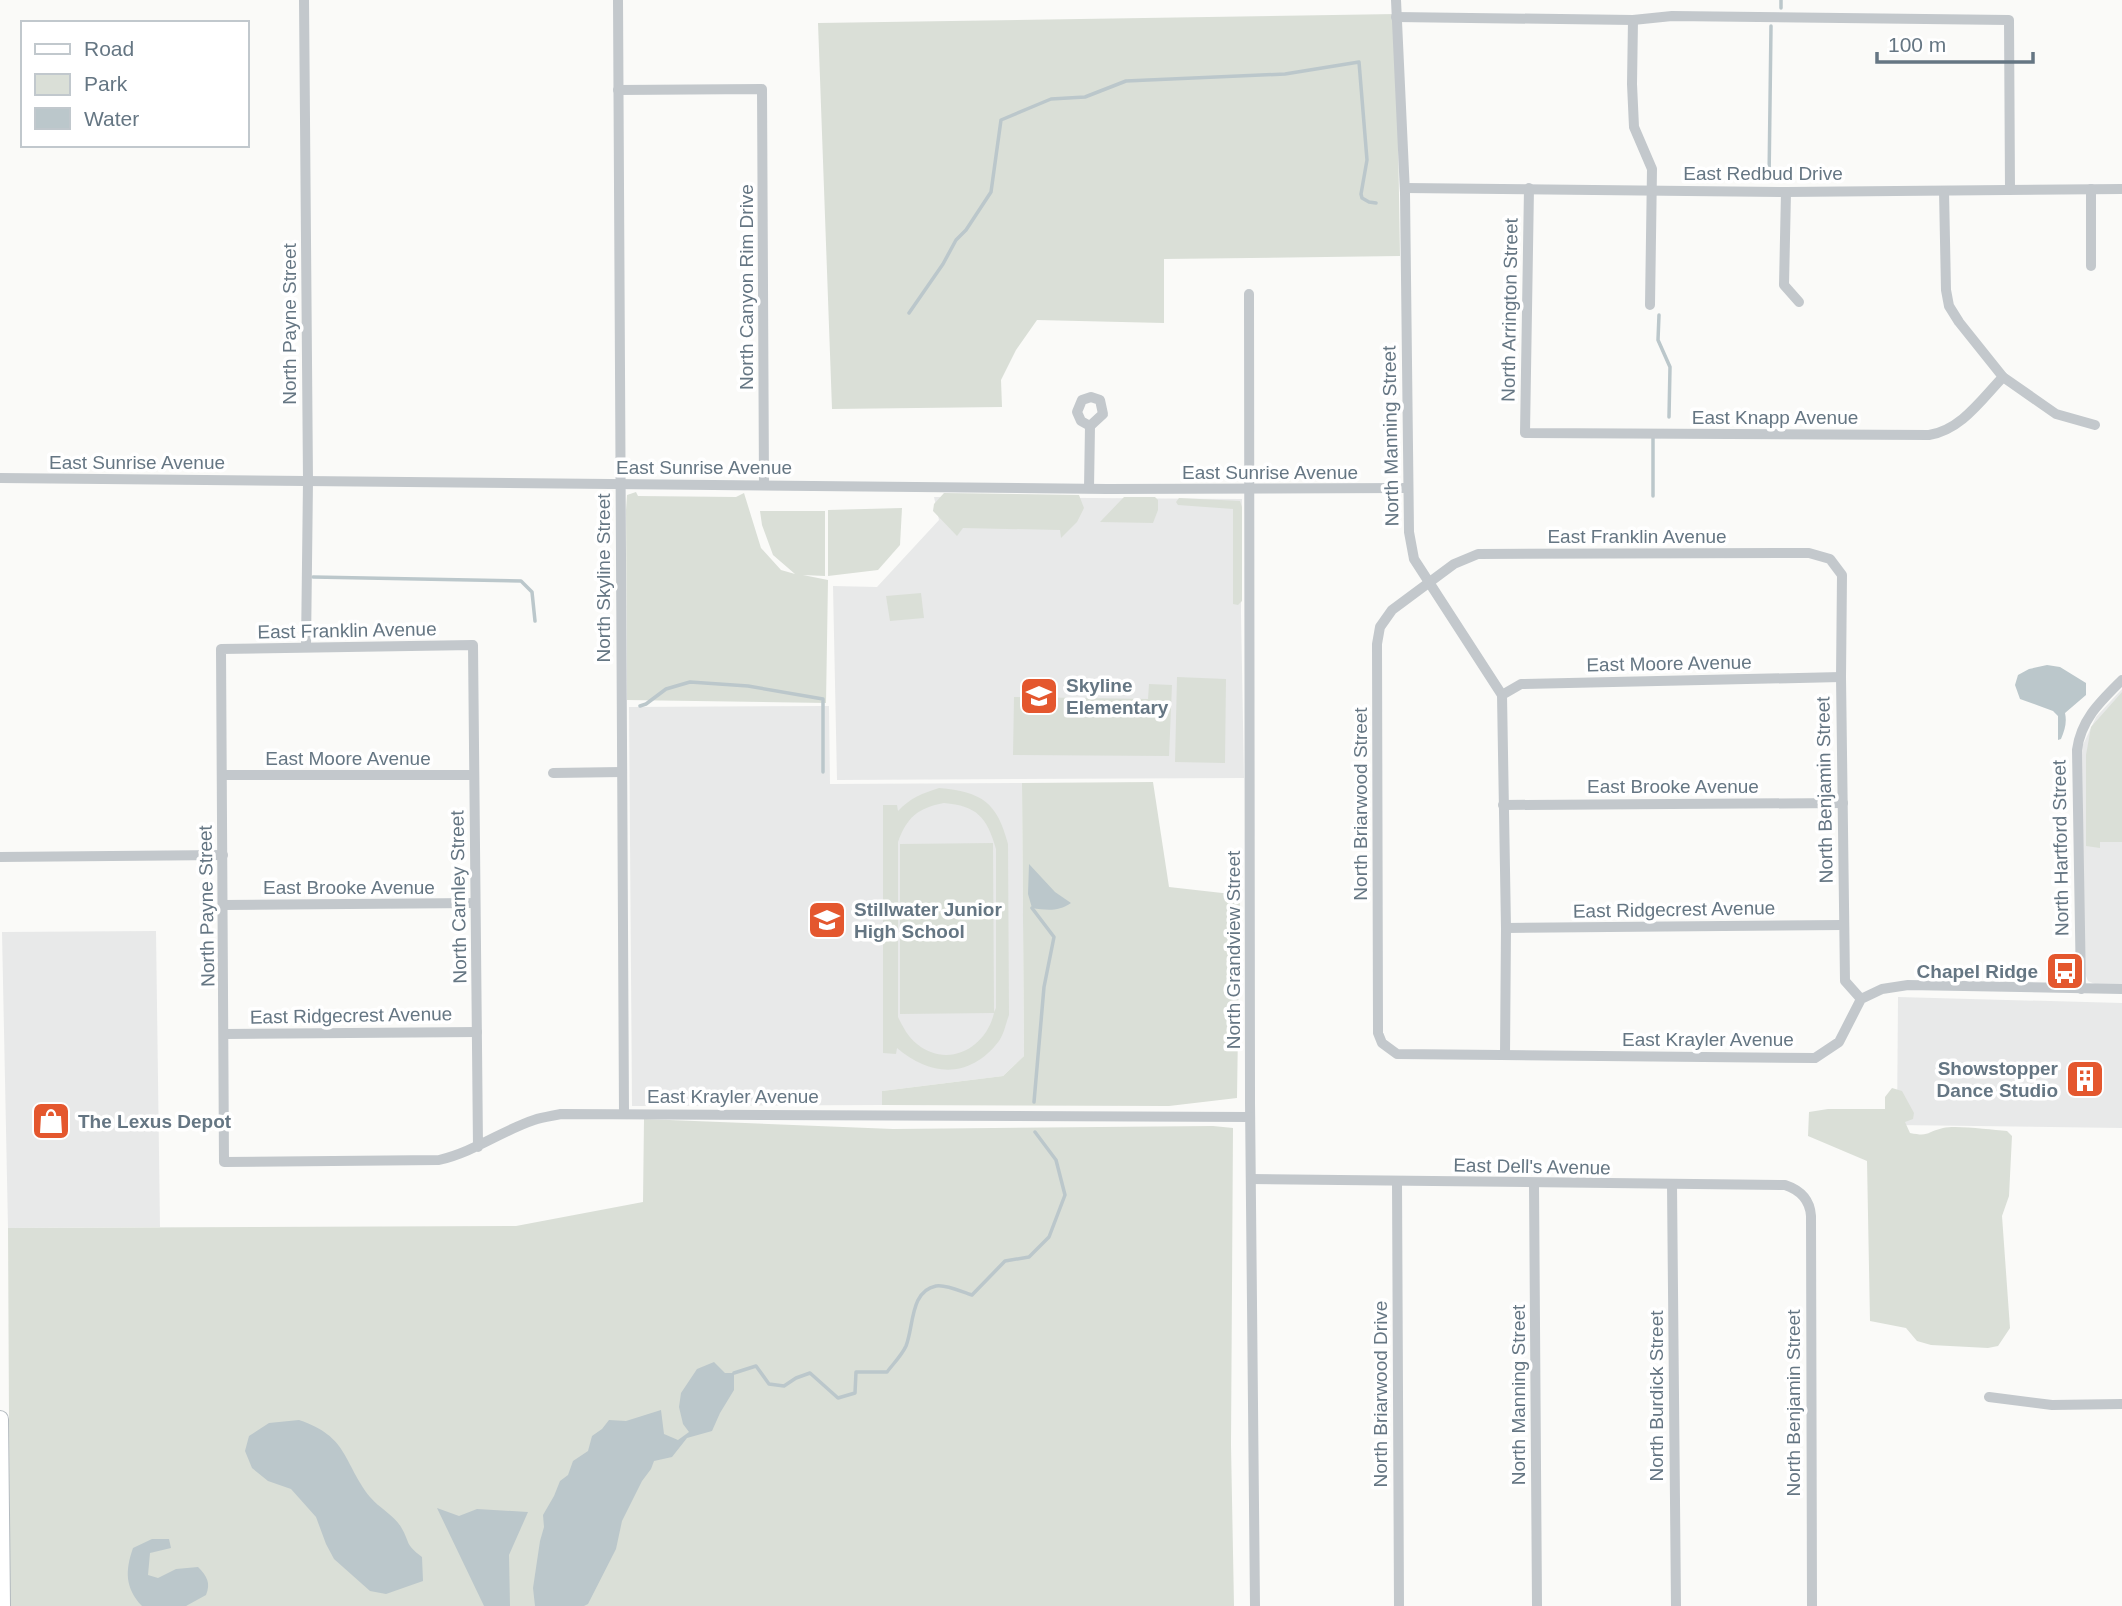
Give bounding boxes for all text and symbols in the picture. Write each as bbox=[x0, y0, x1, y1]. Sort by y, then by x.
legend bbox=[21, 21, 248, 147]
scale bar bbox=[1877, 21, 2033, 65]
text: 100 m bbox=[1888, 33, 1946, 56]
text: Road bbox=[84, 37, 134, 60]
text: Park bbox=[84, 72, 128, 95]
text: Water bbox=[84, 107, 139, 130]
street label: East Redbud Drive bbox=[1683, 163, 1843, 184]
street label: North Canyon Rim Drive bbox=[736, 184, 757, 390]
street label: North Arrington Street bbox=[1497, 217, 1522, 402]
street label: North Payne Street bbox=[279, 242, 300, 405]
street label: North Manning Street bbox=[1378, 345, 1403, 526]
street label: East Knapp Avenue bbox=[1692, 407, 1858, 428]
street label: East Sunrise Avenue bbox=[49, 452, 225, 473]
street label: East Sunrise Avenue bbox=[616, 457, 792, 478]
street label: East Sunrise Avenue bbox=[1182, 462, 1358, 483]
street label: North Skyline Street bbox=[593, 493, 614, 662]
street label: East Franklin Avenue bbox=[1547, 526, 1727, 547]
street label: East Franklin Avenue bbox=[257, 618, 437, 643]
street label: East Moore Avenue bbox=[1586, 652, 1752, 675]
school or university icon: Skyline Elementary bbox=[1018, 675, 1060, 717]
place label: Skyline Elementary bbox=[1066, 675, 1169, 718]
street label: North Benjamin Street bbox=[1812, 696, 1837, 884]
street label: North Briarwood Street bbox=[1350, 707, 1371, 901]
street label: East Moore Avenue bbox=[265, 748, 431, 769]
street label: North Hartford Street bbox=[2048, 759, 2073, 936]
street label: East Brooke Avenue bbox=[1587, 776, 1759, 797]
street label: North Carnley Street bbox=[446, 810, 471, 984]
street label: North Payne Street bbox=[195, 824, 218, 987]
street label: North Grandview Street bbox=[1223, 850, 1244, 1049]
street label: East Brooke Avenue bbox=[263, 877, 435, 898]
street label: East Ridgecrest Avenue bbox=[1573, 897, 1775, 922]
school or university icon: Stillwater Junior High School bbox=[806, 899, 848, 941]
place label: Stillwater Junior High School bbox=[854, 899, 1002, 942]
bus stop icon: Chapel Ridge bbox=[2044, 950, 2086, 992]
place label: Chapel Ridge bbox=[1917, 961, 2038, 982]
street label: East Ridgecrest Avenue bbox=[250, 1003, 452, 1028]
street label: East Krayler Avenue bbox=[1622, 1029, 1794, 1050]
place label: Showstopper Dance Studio bbox=[1937, 1058, 2059, 1101]
building icon: Showstopper Dance Studio bbox=[2064, 1058, 2106, 1100]
street label: East Krayler Avenue bbox=[647, 1086, 819, 1107]
shop icon: The Lexus Depot bbox=[30, 1100, 72, 1142]
place label: The Lexus Depot bbox=[78, 1111, 232, 1132]
street label: East Dell's Avenue bbox=[1453, 1155, 1611, 1178]
street label: North Briarwood Drive bbox=[1370, 1301, 1391, 1487]
street label: North Manning Street bbox=[1508, 1304, 1529, 1485]
street label: North Benjamin Street bbox=[1783, 1309, 1804, 1496]
street label: North Burdick Street bbox=[1646, 1310, 1667, 1482]

